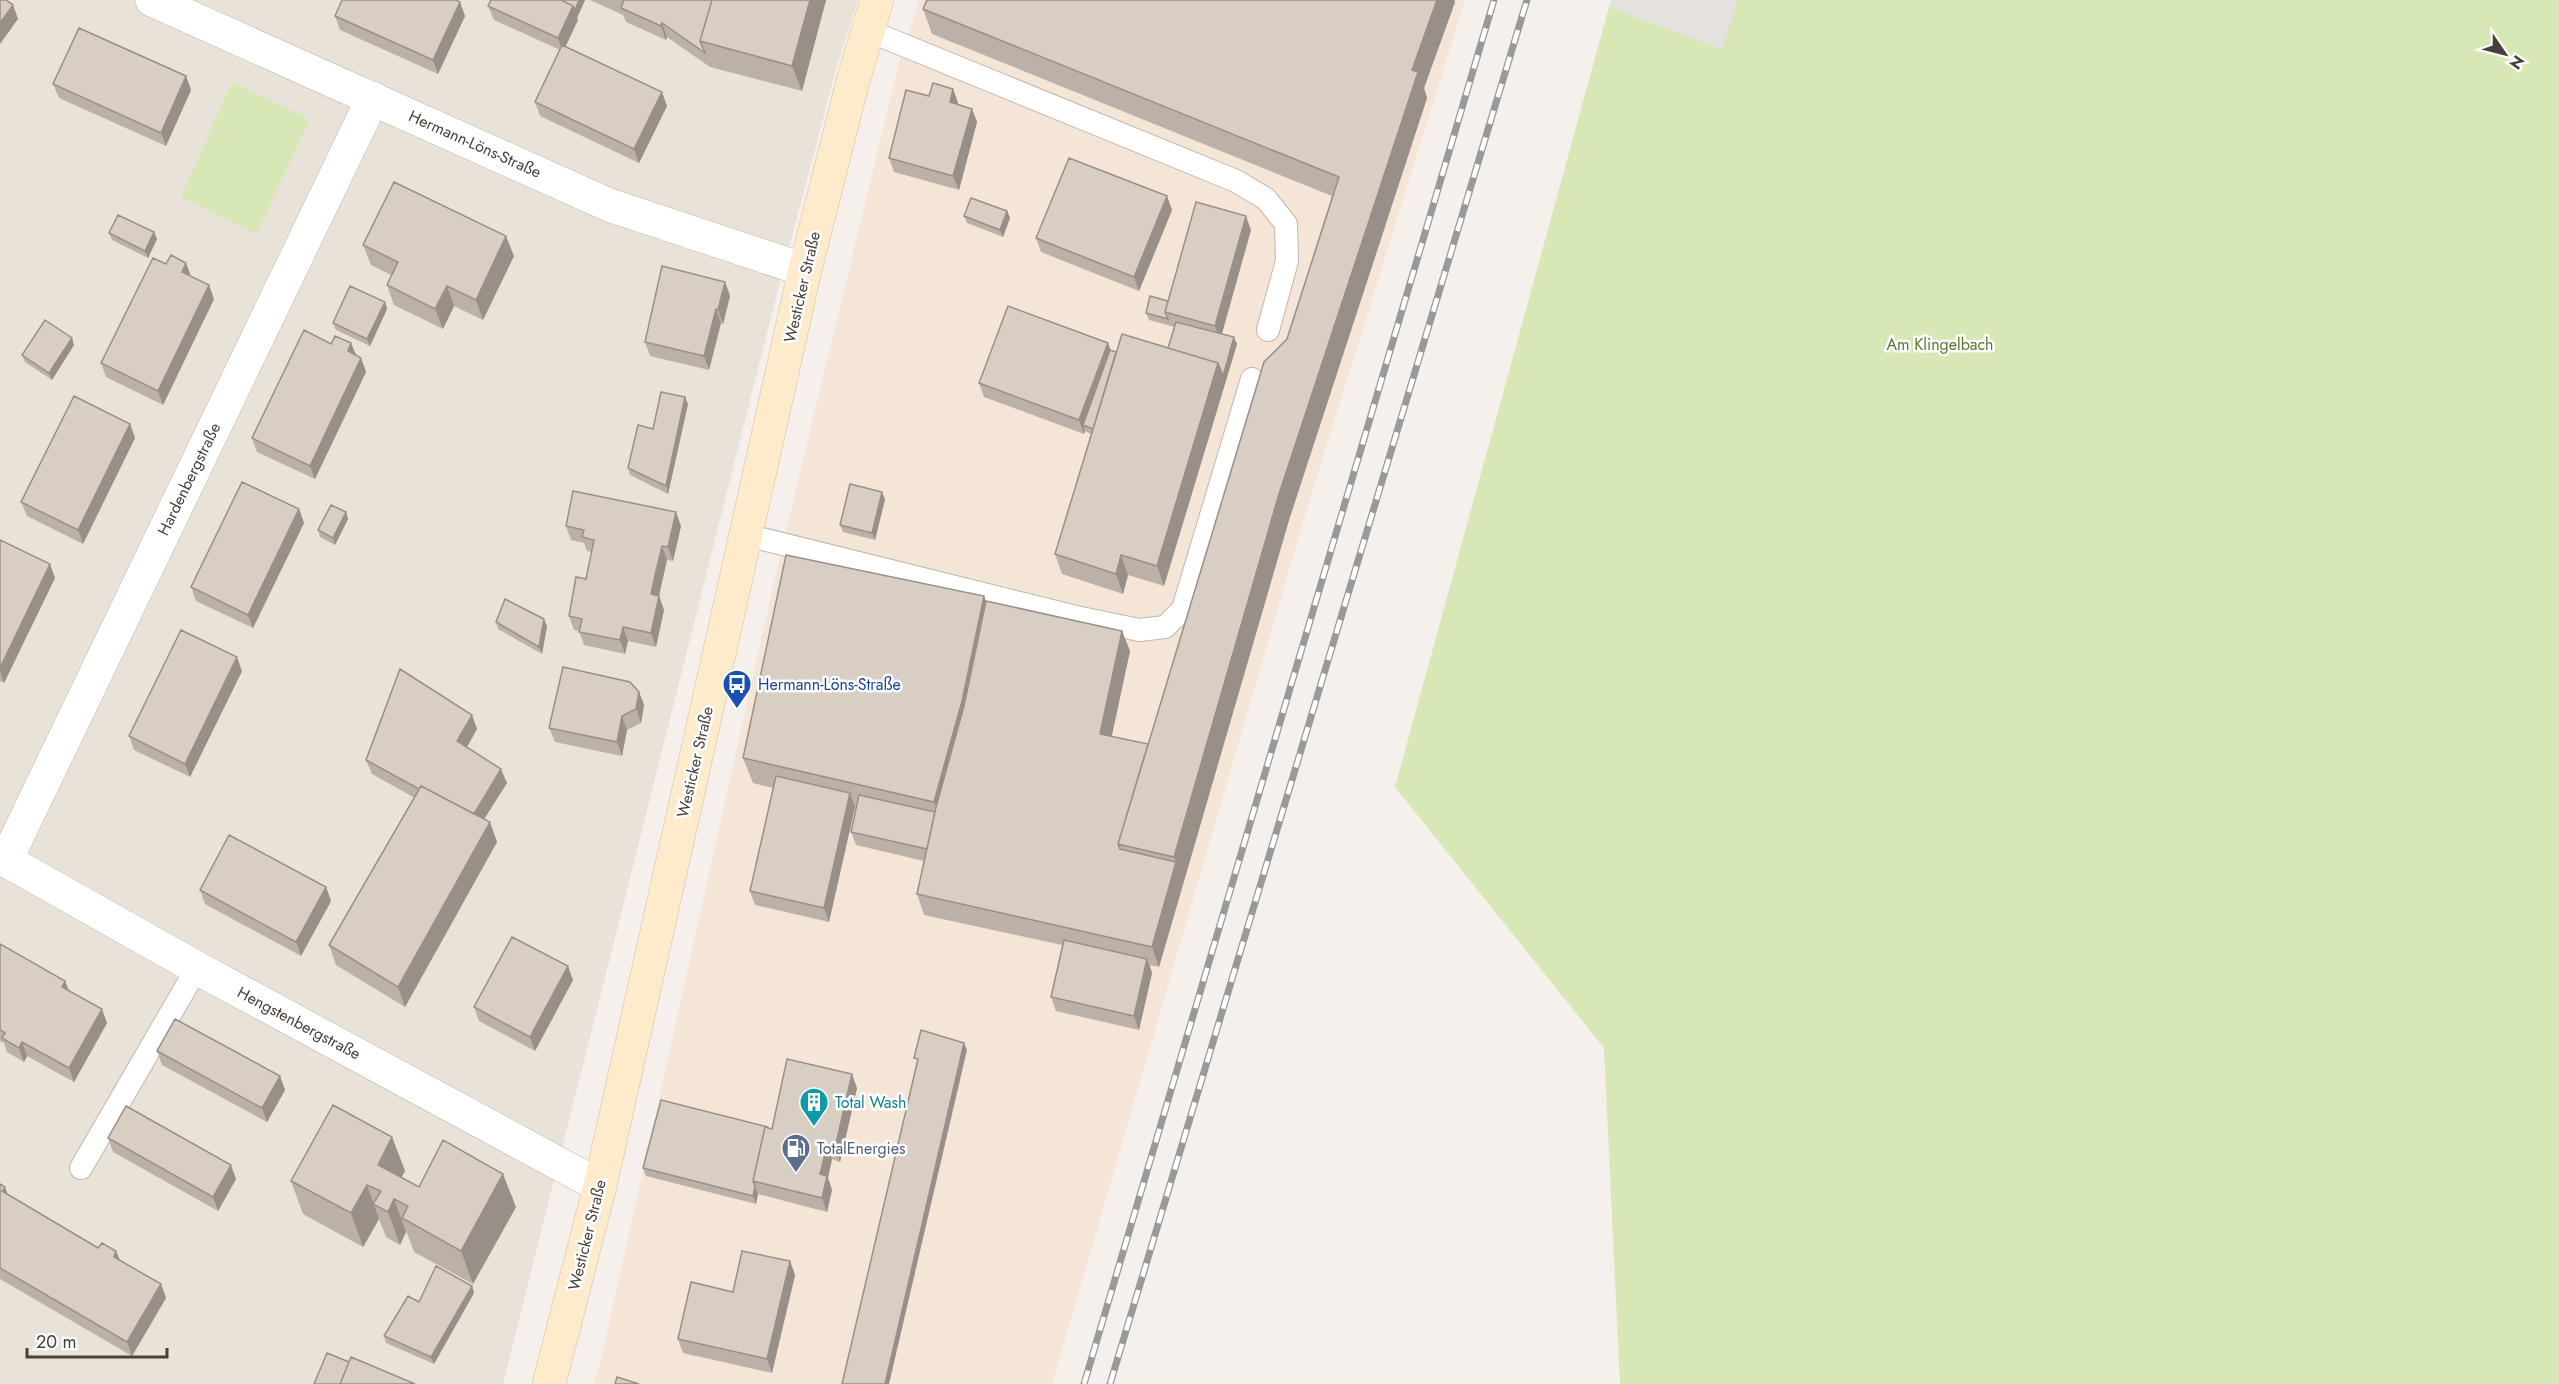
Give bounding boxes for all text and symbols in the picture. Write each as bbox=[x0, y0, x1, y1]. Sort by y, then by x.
north arrow bbox=[2475, 24, 2535, 84]
text: N bbox=[2504, 51, 2530, 74]
street label: Hermann-Löns-Straße bbox=[405, 104, 545, 184]
street label: Westicker Straße bbox=[778, 229, 826, 345]
park label: Am Klingelbach bbox=[1886, 333, 1994, 356]
street label: Hardenbergstraße bbox=[152, 419, 226, 539]
bus stop icon: Hermann-Löns-Straße bbox=[721, 668, 753, 710]
place label: Hermann-Löns-Straße bbox=[758, 673, 901, 696]
street label: Westicker Straße bbox=[671, 704, 719, 820]
street label: Hengstenbergstraße bbox=[233, 981, 365, 1065]
building icon: Total Wash bbox=[798, 1086, 830, 1128]
place label: Total Wash bbox=[835, 1091, 906, 1114]
fuel station icon: TotalEnergies bbox=[780, 1132, 812, 1174]
place label: TotalEnergies bbox=[817, 1137, 905, 1160]
street label: Westicker Straße bbox=[562, 1177, 612, 1293]
scale bar bbox=[27, 1321, 166, 1359]
text: 20 m bbox=[36, 1329, 76, 1355]

